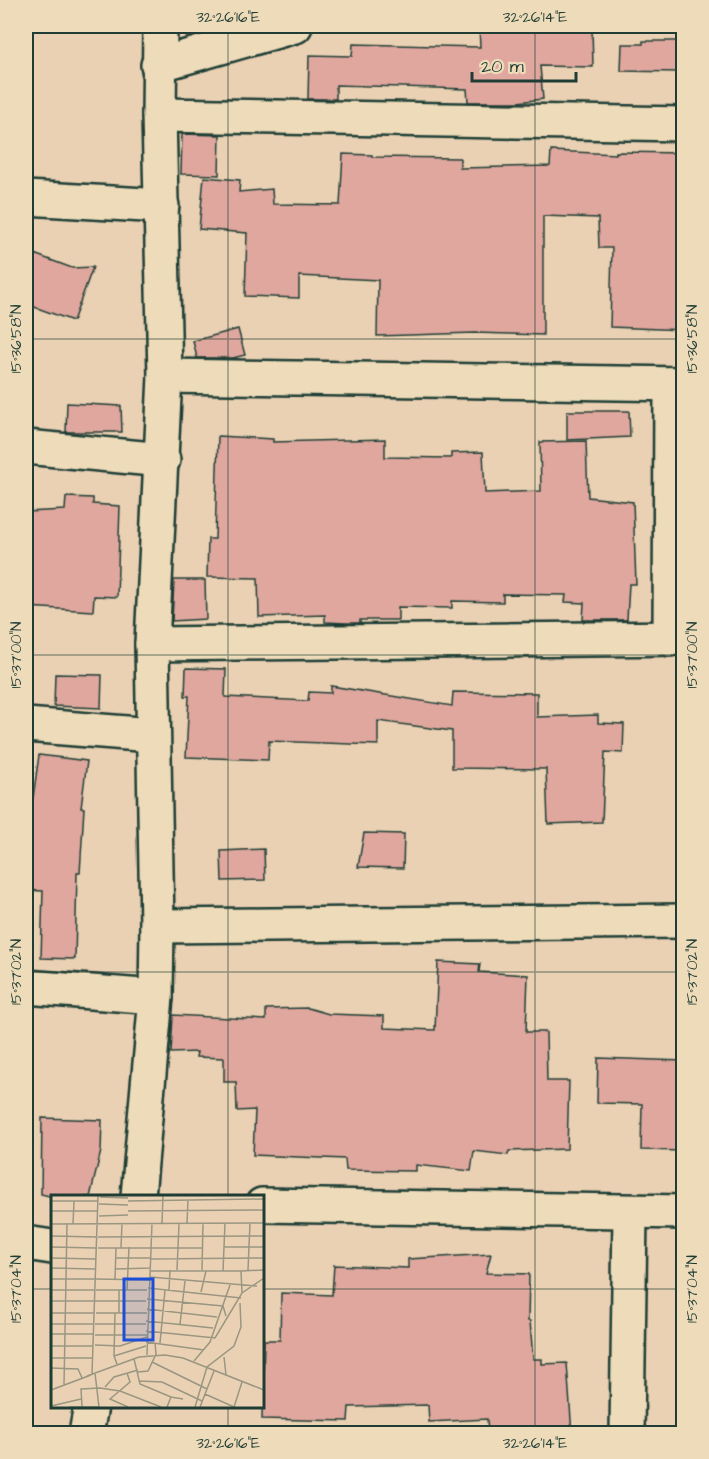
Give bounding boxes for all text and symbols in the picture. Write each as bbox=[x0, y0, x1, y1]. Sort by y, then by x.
text: 32°26'16"E bbox=[196, 7, 260, 28]
text: 32°26'14"E bbox=[503, 7, 567, 28]
scale bar bbox=[472, 45, 576, 83]
text: 20 m bbox=[481, 54, 524, 79]
text: 15°36'58"N bbox=[6, 305, 27, 373]
text: 15°36'58"N bbox=[682, 305, 703, 373]
text: 15°37'00"N bbox=[6, 621, 27, 689]
text: 15°37'00"N bbox=[682, 621, 703, 689]
text: 15°37'02"N bbox=[6, 939, 27, 1005]
text: 15°37'02"N bbox=[682, 939, 703, 1005]
inset map bbox=[51, 1195, 264, 1408]
text: 15°37'04"N bbox=[6, 1255, 27, 1323]
text: 15°37'04"N bbox=[682, 1255, 703, 1323]
text: 32°26'16"E bbox=[196, 1433, 260, 1454]
text: 32°26'14"E bbox=[503, 1433, 567, 1454]

